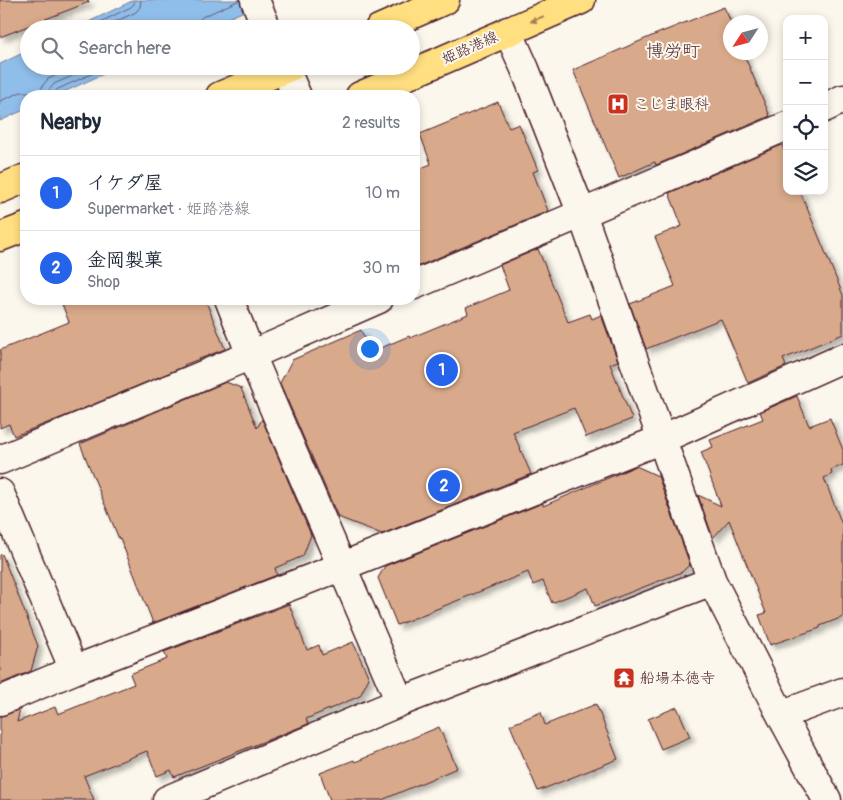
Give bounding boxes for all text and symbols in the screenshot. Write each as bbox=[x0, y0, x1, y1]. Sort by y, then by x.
one-way arrow bbox=[529, 15, 544, 23]
north arrow bbox=[723, 15, 768, 60]
map controls bbox=[783, 15, 828, 195]
button: + bbox=[783, 15, 828, 60]
search box bbox=[20, 20, 420, 75]
street label: 姫路港線 bbox=[439, 27, 501, 69]
icon: search bbox=[38, 34, 66, 62]
text: Search here bbox=[78, 36, 171, 60]
district label: 博労町 bbox=[646, 40, 700, 63]
button: − bbox=[783, 60, 828, 105]
hospital icon: こじま眼科 bbox=[606, 92, 630, 116]
place label: こじま眼科 bbox=[634, 95, 709, 114]
button: locate bbox=[783, 105, 828, 150]
text: Nearby bbox=[40, 109, 101, 136]
text: 2 results bbox=[342, 113, 400, 133]
button: layers bbox=[783, 150, 828, 195]
text: イケダ屋 bbox=[87, 171, 163, 195]
text: 1 bbox=[53, 183, 59, 203]
text: 10 m bbox=[365, 183, 400, 203]
text: Supermarket · 姫路港線 bbox=[87, 199, 250, 219]
text: 金岡製菓 bbox=[87, 248, 163, 272]
text: 2 bbox=[52, 258, 60, 278]
text: 30 m bbox=[362, 258, 400, 278]
text: Shop bbox=[87, 272, 120, 292]
your location bbox=[357, 336, 383, 362]
pin: 1 bbox=[426, 351, 458, 389]
pin: 2 bbox=[428, 467, 460, 505]
temple icon: 船場本徳寺 bbox=[612, 666, 636, 690]
place label: 船場本徳寺 bbox=[640, 669, 715, 688]

